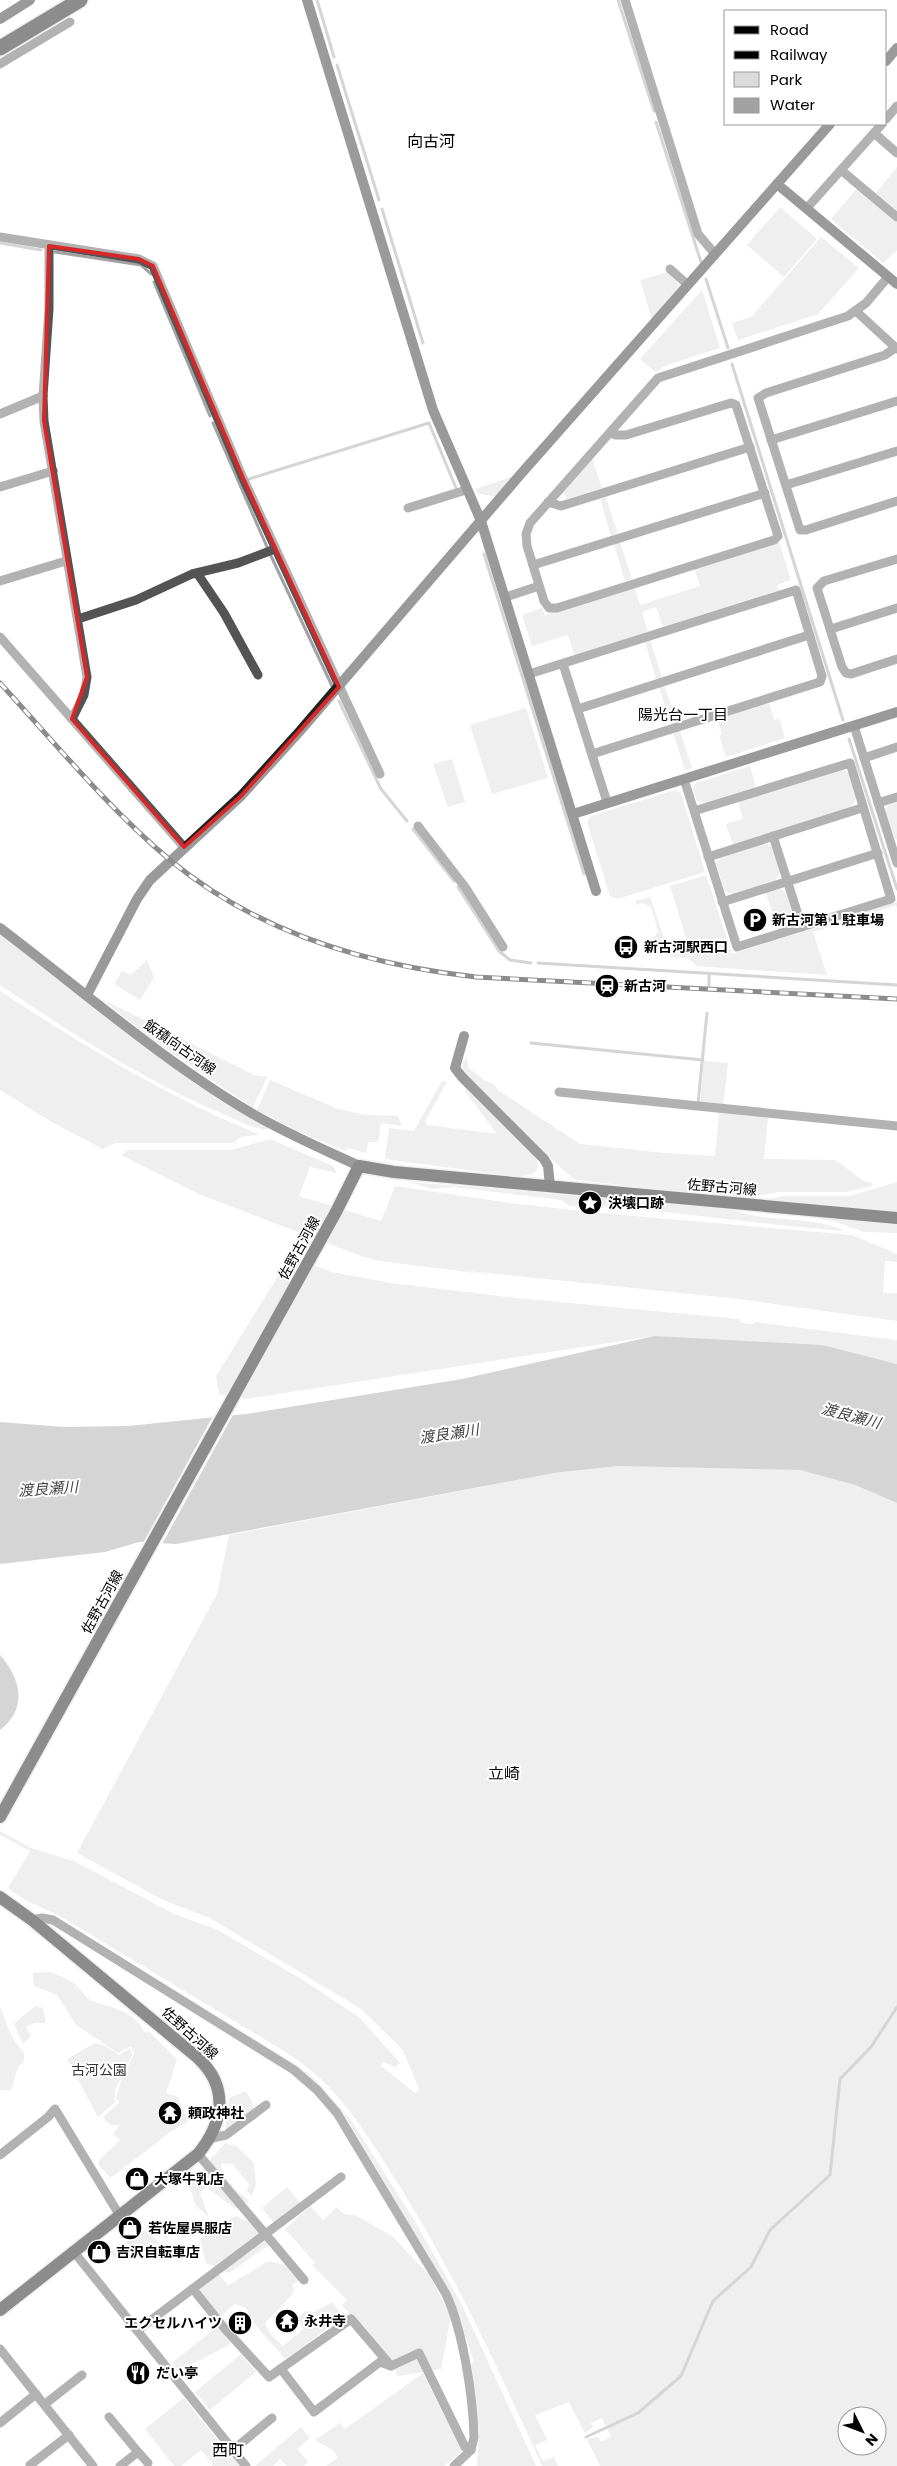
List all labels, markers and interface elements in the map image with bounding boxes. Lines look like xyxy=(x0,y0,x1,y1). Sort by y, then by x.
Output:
legend xyxy=(724,10,887,125)
text: Road xyxy=(770,19,809,40)
text: Railway xyxy=(770,44,828,65)
text: Park xyxy=(770,69,802,90)
text: Water xyxy=(770,94,816,115)
district label: 向古河 xyxy=(407,130,455,153)
district label: 陽光台一丁目 xyxy=(638,704,728,725)
parking icon: 新古河第１駐車場 xyxy=(742,907,768,933)
place label: 新古河第１駐車場 xyxy=(772,910,884,930)
bus stop icon: 新古河駅西口 xyxy=(613,934,639,960)
place label: 新古河駅西口 xyxy=(644,937,728,957)
station icon: 新古河 xyxy=(594,973,620,999)
place label: 新古河 xyxy=(624,976,666,996)
street label: 飯積向古河線 xyxy=(140,1015,220,1079)
street label: 佐野古河線 xyxy=(686,1174,758,1200)
place icon: 決壊口跡 xyxy=(577,1190,603,1216)
place label: 決壊口跡 xyxy=(608,1193,664,1213)
street label: 佐野古河線 xyxy=(273,1213,325,1283)
water label: 渡良瀬川 xyxy=(819,1398,885,1434)
water label: 渡良瀬川 xyxy=(418,1419,482,1448)
water label: 渡良瀬川 xyxy=(17,1476,81,1501)
street label: 佐野古河線 xyxy=(76,1567,128,1637)
district label: 立崎 xyxy=(488,1762,520,1785)
street label: 佐野古河線 xyxy=(157,2002,223,2064)
park label: 古河公園 xyxy=(71,2060,127,2080)
temple icon: 頼政神社 xyxy=(157,2100,183,2126)
place label: 頼政神社 xyxy=(188,2103,244,2123)
shop icon: 大塚牛乳店 xyxy=(124,2166,150,2192)
place label: 大塚牛乳店 xyxy=(154,2169,224,2189)
shop icon: 若佐屋呉服店 xyxy=(117,2215,143,2241)
place label: 若佐屋呉服店 xyxy=(148,2218,232,2238)
shop icon: 吉沢自転車店 xyxy=(86,2239,112,2265)
place label: 吉沢自転車店 xyxy=(116,2242,200,2262)
temple icon: 永井寺 xyxy=(274,2308,300,2334)
building icon: エクセルハイツ xyxy=(227,2310,253,2336)
place label: 永井寺 xyxy=(304,2311,346,2331)
place label: エクセルハイツ xyxy=(124,2313,222,2333)
restaurant icon: だい亭 xyxy=(125,2360,151,2386)
place label: だい亭 xyxy=(156,2363,198,2383)
north arrow xyxy=(837,2406,887,2456)
text: N xyxy=(861,2429,883,2450)
district label: 西町 xyxy=(212,2439,244,2462)

